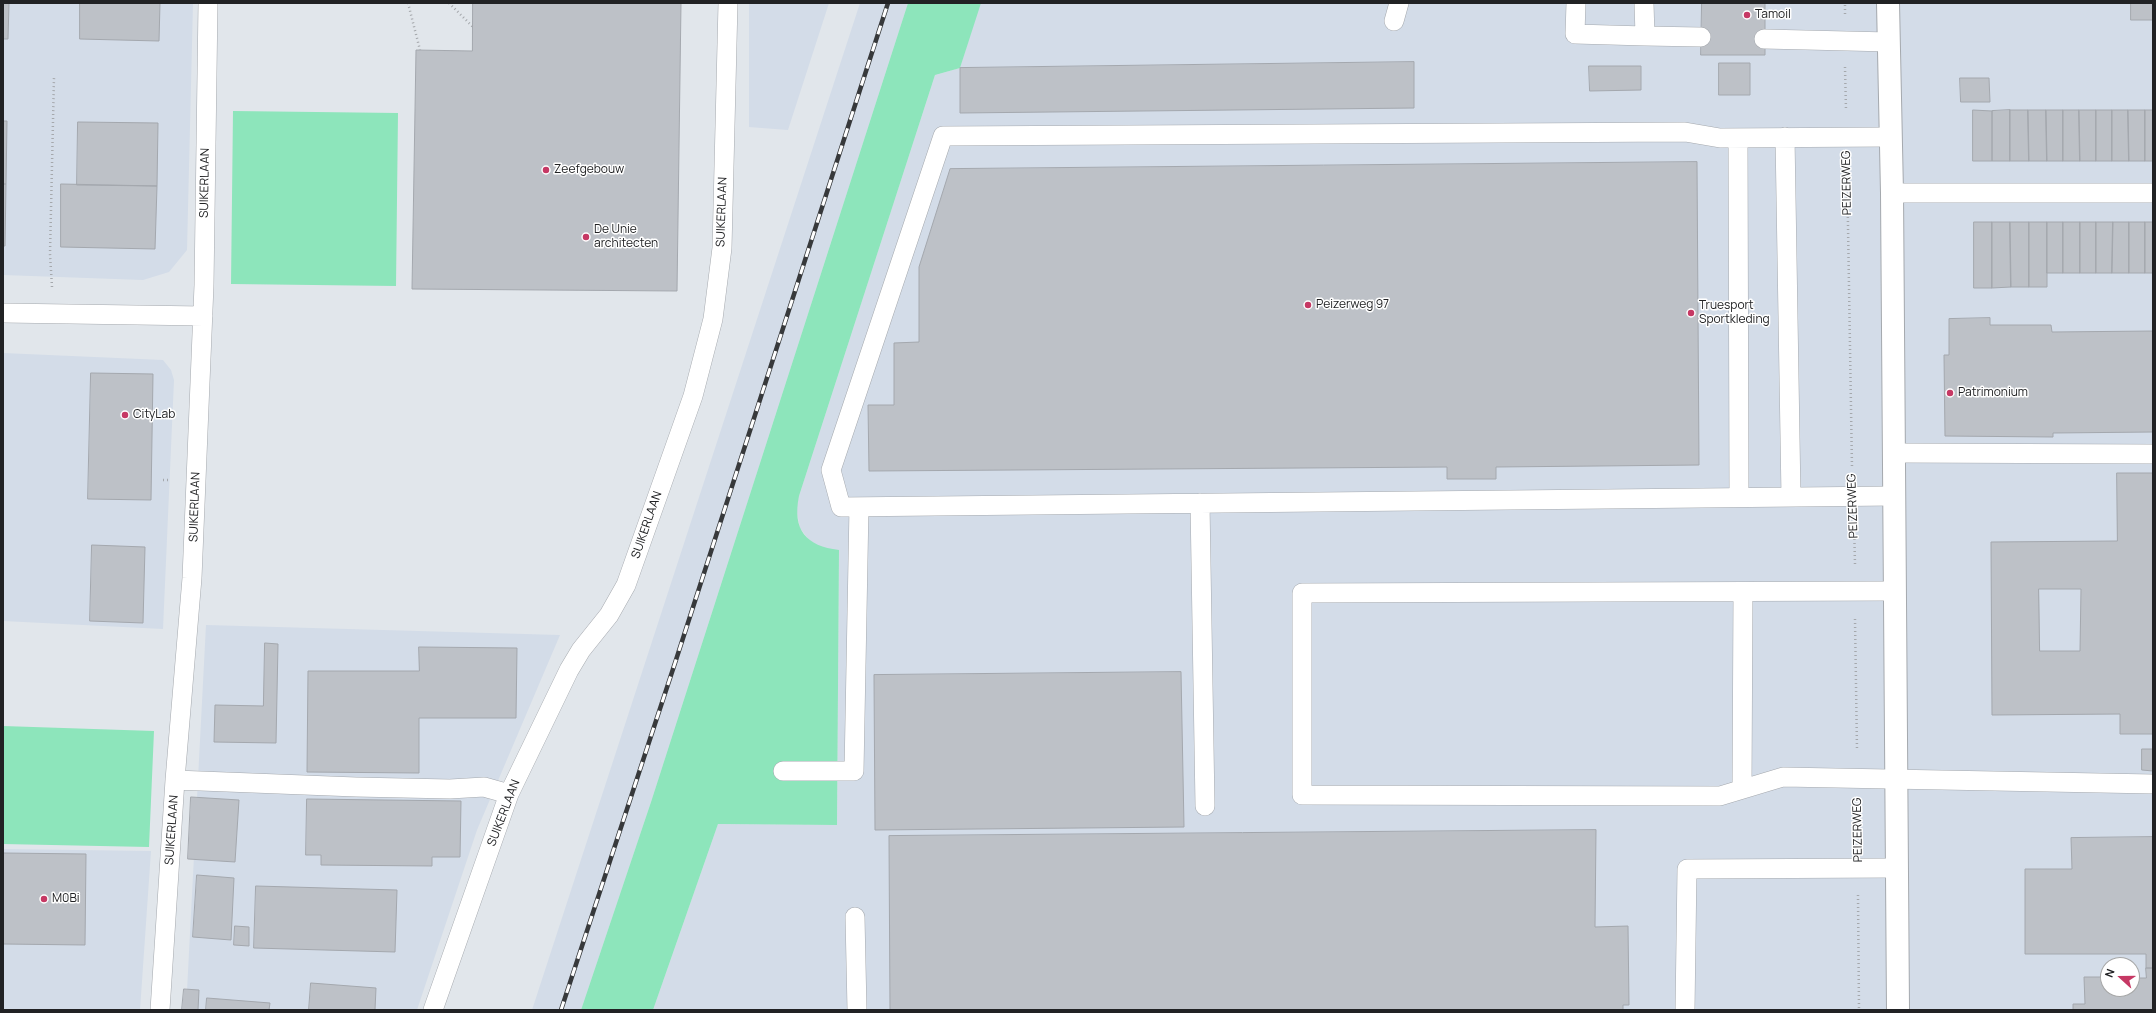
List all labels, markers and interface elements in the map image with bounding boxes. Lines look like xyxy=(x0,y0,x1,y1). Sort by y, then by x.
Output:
place label: Tamoil xyxy=(1755,8,1791,22)
marker: Tamoil xyxy=(1742,10,1752,20)
street label: SUIKERLAAN xyxy=(197,148,213,218)
street label: PEIZERWEG xyxy=(1839,150,1855,216)
place label: Zeefgebouw xyxy=(554,163,624,177)
marker: Zeefgebouw xyxy=(541,165,551,175)
street label: SUIKERLAAN xyxy=(714,177,730,247)
place label: De Unie architecten xyxy=(594,223,658,251)
marker: De Unie architecten xyxy=(581,232,591,242)
place label: Peizerweg 97 xyxy=(1316,298,1389,312)
place label: Truesport Sportkleding xyxy=(1699,299,1770,327)
marker: Peizerweg 97 xyxy=(1303,300,1313,310)
marker: Truesport Sportkleding xyxy=(1686,308,1696,318)
place label: Patrimonium xyxy=(1958,386,2028,400)
marker: Patrimonium xyxy=(1945,388,1955,398)
place label: CityLab xyxy=(133,408,175,422)
marker: CityLab xyxy=(120,410,130,420)
street label: SUIKERLAAN xyxy=(187,472,203,542)
street label: PEIZERWEG xyxy=(1845,473,1861,539)
street label: SUIKERLAAN xyxy=(629,489,665,561)
street label: SUIKERLAAN xyxy=(485,778,523,848)
street label: SUIKERLAAN xyxy=(162,795,182,865)
street label: PEIZERWEG xyxy=(1850,797,1866,863)
place label: M0Bi xyxy=(52,892,80,906)
marker: M0Bi xyxy=(39,894,49,904)
north arrow xyxy=(2100,957,2140,997)
text: N xyxy=(2101,967,2118,979)

